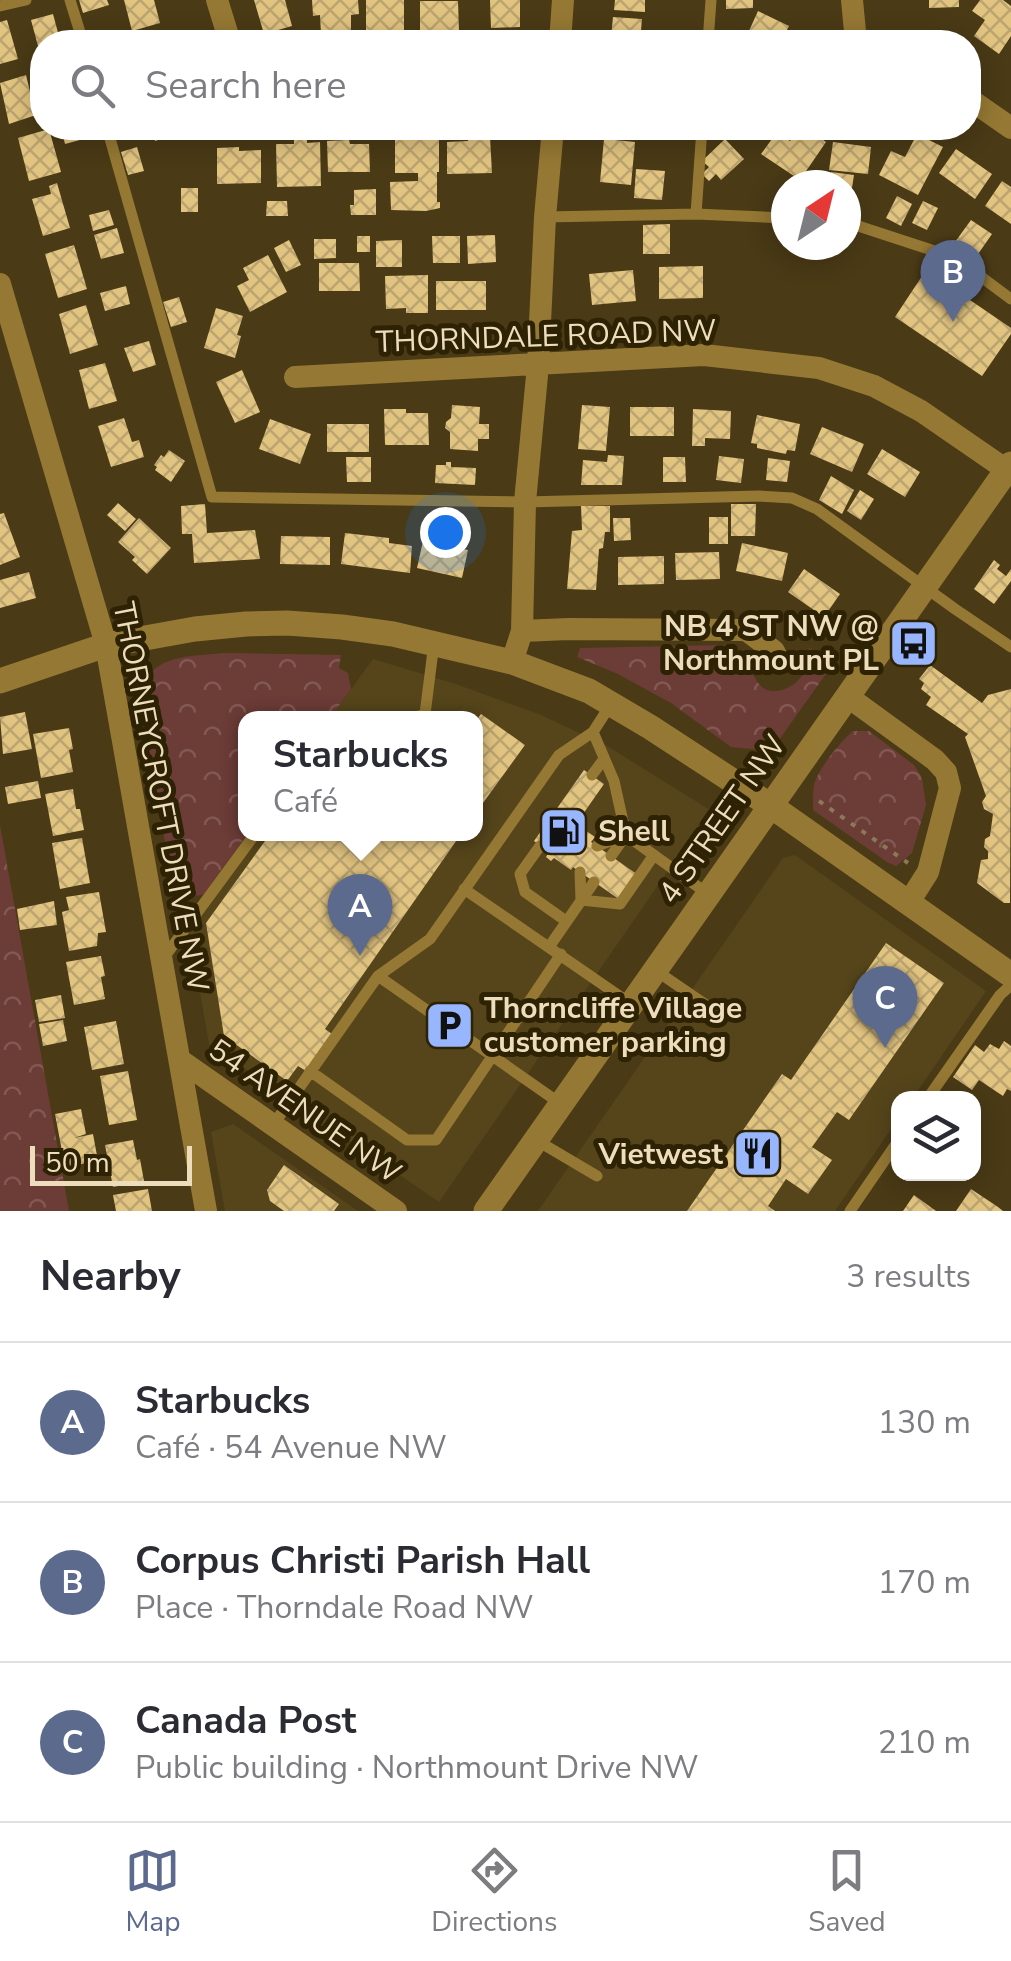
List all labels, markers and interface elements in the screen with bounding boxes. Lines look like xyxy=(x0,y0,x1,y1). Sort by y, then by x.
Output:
search box xyxy=(30,30,981,140)
icon: search xyxy=(65,58,120,113)
text: Search here xyxy=(145,60,346,111)
north arrow xyxy=(771,170,861,260)
pin: B xyxy=(920,240,986,322)
street label: THORNDALE ROAD NW xyxy=(375,310,717,363)
your location xyxy=(420,507,471,558)
street label: THORNEYCROFT DRIVE NW xyxy=(103,599,218,996)
place label: NB 4 ST NW @ Northmount PL xyxy=(663,606,879,681)
bus stop icon: NB 4 ST NW @ Northmount PL xyxy=(888,617,940,669)
popup xyxy=(238,711,483,841)
street label: 4 STREET NW xyxy=(649,727,796,912)
text: Starbucks xyxy=(273,729,448,780)
text: Café xyxy=(273,780,338,823)
fuel station icon: Shell xyxy=(537,805,589,857)
place label: Shell xyxy=(598,811,670,852)
pin: A xyxy=(328,874,392,956)
pin: C xyxy=(852,966,918,1048)
place label: Thorncliffe Village customer parking xyxy=(484,988,742,1063)
parking icon: Thorncliffe Village customer parking xyxy=(423,999,475,1051)
street label: 54 AVENUE NW xyxy=(200,1030,409,1193)
map controls xyxy=(891,1091,981,1181)
button: layers xyxy=(891,1091,981,1181)
restaurant icon: Vietwest xyxy=(732,1128,784,1180)
place label: Vietwest xyxy=(597,1134,723,1175)
scale bar xyxy=(30,1141,192,1186)
text: 50 m xyxy=(45,1144,110,1182)
text: Nearby xyxy=(40,1248,181,1305)
text: 3 results xyxy=(846,1255,971,1298)
text: Starbucks xyxy=(135,1375,310,1426)
text: A xyxy=(61,1401,84,1444)
text: 130 m xyxy=(878,1401,971,1444)
text: Café · 54 Avenue NW xyxy=(135,1426,447,1469)
text: Corpus Christi Parish Hall xyxy=(135,1535,590,1586)
text: B xyxy=(61,1561,84,1604)
text: 170 m xyxy=(878,1561,971,1604)
text: Place · Thorndale Road NW xyxy=(135,1586,534,1629)
text: Canada Post xyxy=(135,1695,356,1746)
text: C xyxy=(62,1721,83,1764)
text: 210 m xyxy=(878,1721,971,1764)
text: Public building · Northmount Drive NW xyxy=(135,1746,699,1789)
tab: Map xyxy=(125,1843,180,1941)
tab: Directions xyxy=(431,1843,557,1941)
tab: Saved xyxy=(808,1843,886,1941)

